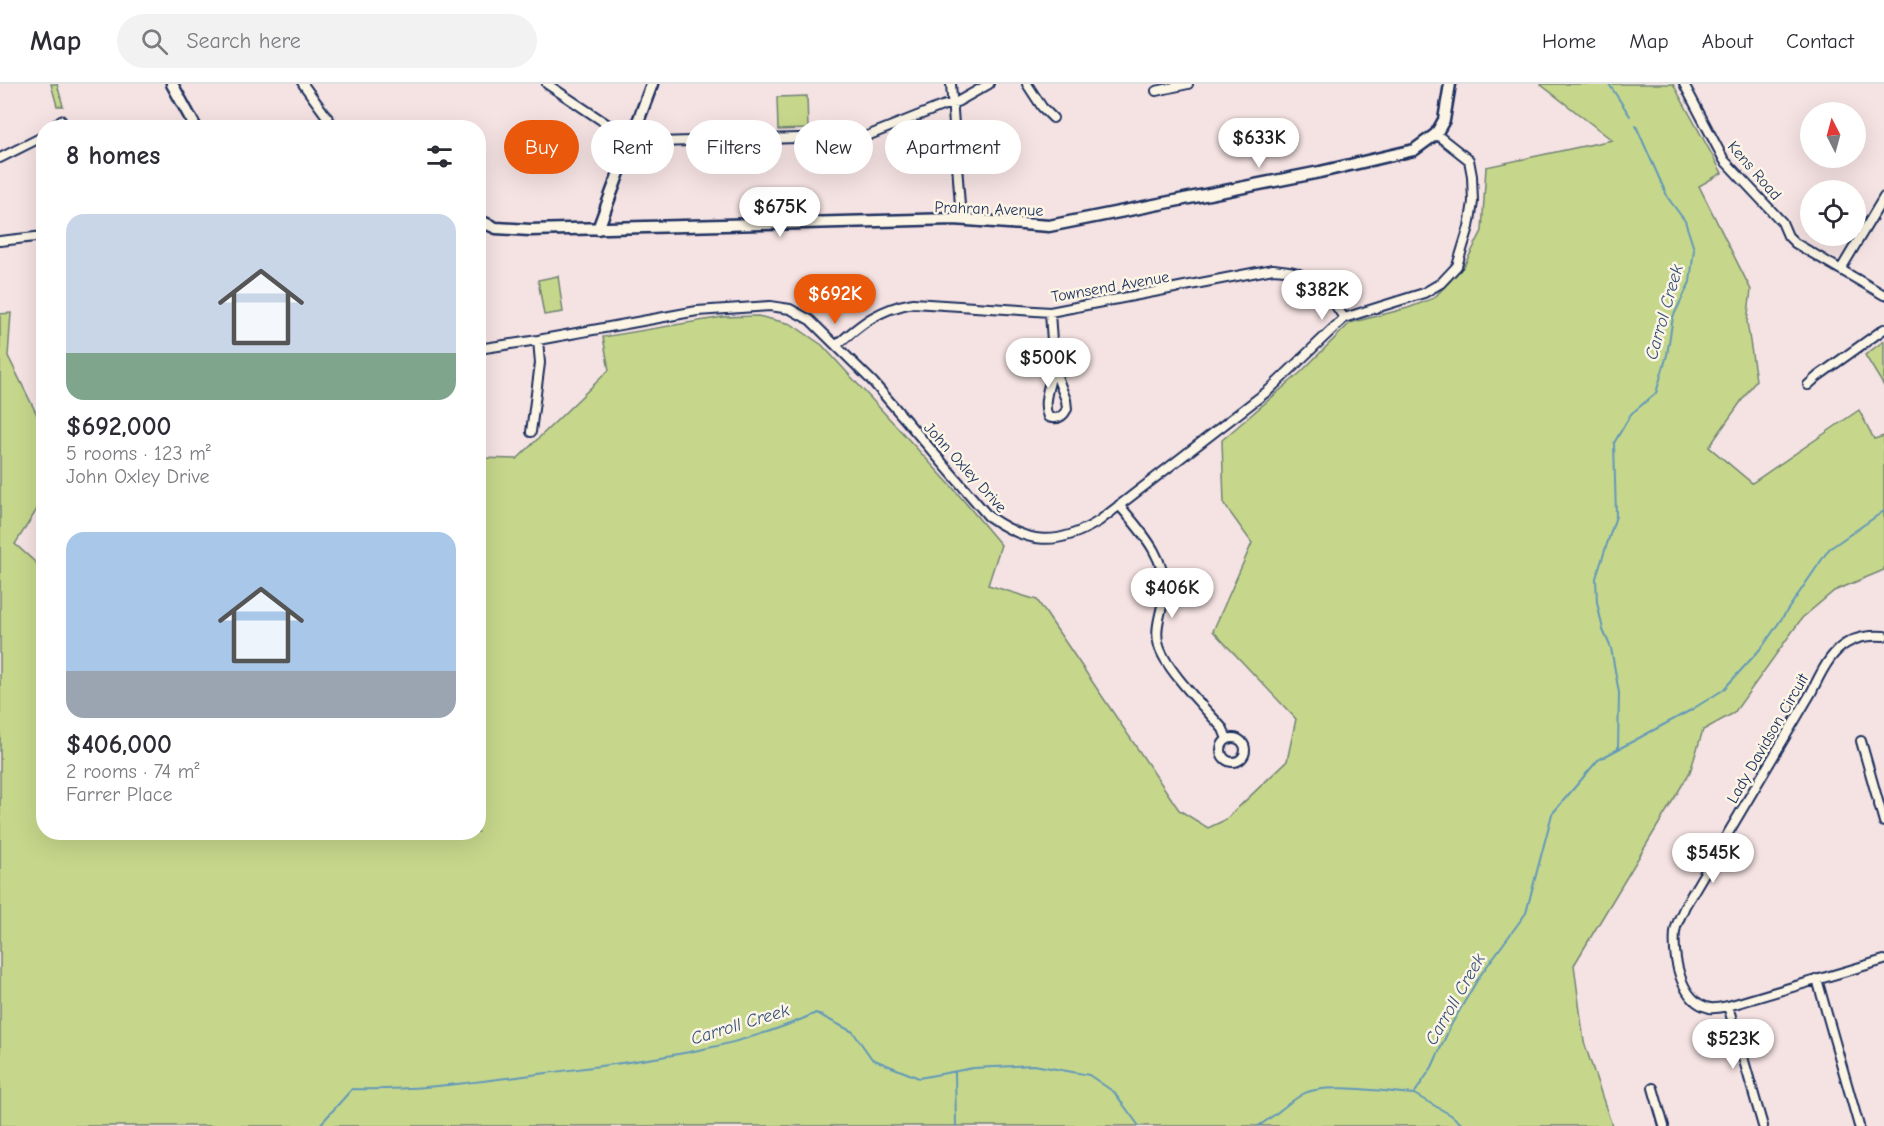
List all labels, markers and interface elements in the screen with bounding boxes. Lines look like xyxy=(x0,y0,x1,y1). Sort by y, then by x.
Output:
search box xyxy=(117,14,537,68)
text: Map xyxy=(30,25,81,57)
icon: search xyxy=(138,25,171,58)
text: Search here xyxy=(186,28,301,54)
text: Home xyxy=(1542,29,1596,53)
text: Map xyxy=(1629,29,1669,53)
text: About xyxy=(1702,29,1753,53)
text: Contact xyxy=(1786,29,1854,53)
north arrow xyxy=(1800,102,1866,168)
map controls xyxy=(1800,102,1866,246)
pin: $633K xyxy=(1217,118,1301,169)
chip: Buy xyxy=(504,120,579,174)
chip: Rent xyxy=(591,120,674,174)
chip: Filters xyxy=(686,120,782,174)
chip: New xyxy=(794,120,873,174)
chip: Apartment xyxy=(885,120,1021,174)
text: $633K xyxy=(1232,126,1286,149)
street label: Kens Road xyxy=(1724,137,1785,204)
icon: filters xyxy=(423,140,456,173)
text: 8 homes xyxy=(66,141,160,171)
button: locate xyxy=(1800,180,1866,246)
pin: $675K xyxy=(738,187,822,238)
text: $675K xyxy=(753,195,807,218)
street label: Prahran Avenue xyxy=(934,198,1044,220)
icon: home xyxy=(207,253,315,361)
water label: Carrol Creek xyxy=(1641,262,1688,362)
street label: Townsend Avenue xyxy=(1050,268,1171,306)
pin: $382K xyxy=(1280,270,1364,321)
pin: $692K xyxy=(793,274,877,325)
text: $382K xyxy=(1295,278,1349,301)
text: $692K xyxy=(808,282,862,305)
pin: $500K xyxy=(1006,338,1090,389)
text: $500K xyxy=(1020,346,1076,369)
text: $692,000 xyxy=(66,412,171,442)
street label: John Oxley Drive xyxy=(920,419,1010,516)
text: 5 rooms · 123 m² xyxy=(66,442,211,465)
text: John Oxley Drive xyxy=(66,465,210,488)
pin: $406K xyxy=(1130,568,1214,619)
icon: home xyxy=(207,571,315,679)
text: $406K xyxy=(1145,576,1199,599)
street label: Lady Davidson Circuit xyxy=(1723,670,1813,807)
text: $406,000 xyxy=(66,730,172,760)
text: 2 rooms · 74 m² xyxy=(66,760,199,783)
text: Farrer Place xyxy=(66,783,172,806)
pin: $545K xyxy=(1671,833,1755,884)
text: $545K xyxy=(1686,841,1740,864)
water label: Carroll Creek xyxy=(1421,950,1490,1049)
water label: Carroll Creek xyxy=(688,999,792,1049)
pin: $523K xyxy=(1691,1019,1775,1070)
text: $523K xyxy=(1706,1027,1760,1050)

